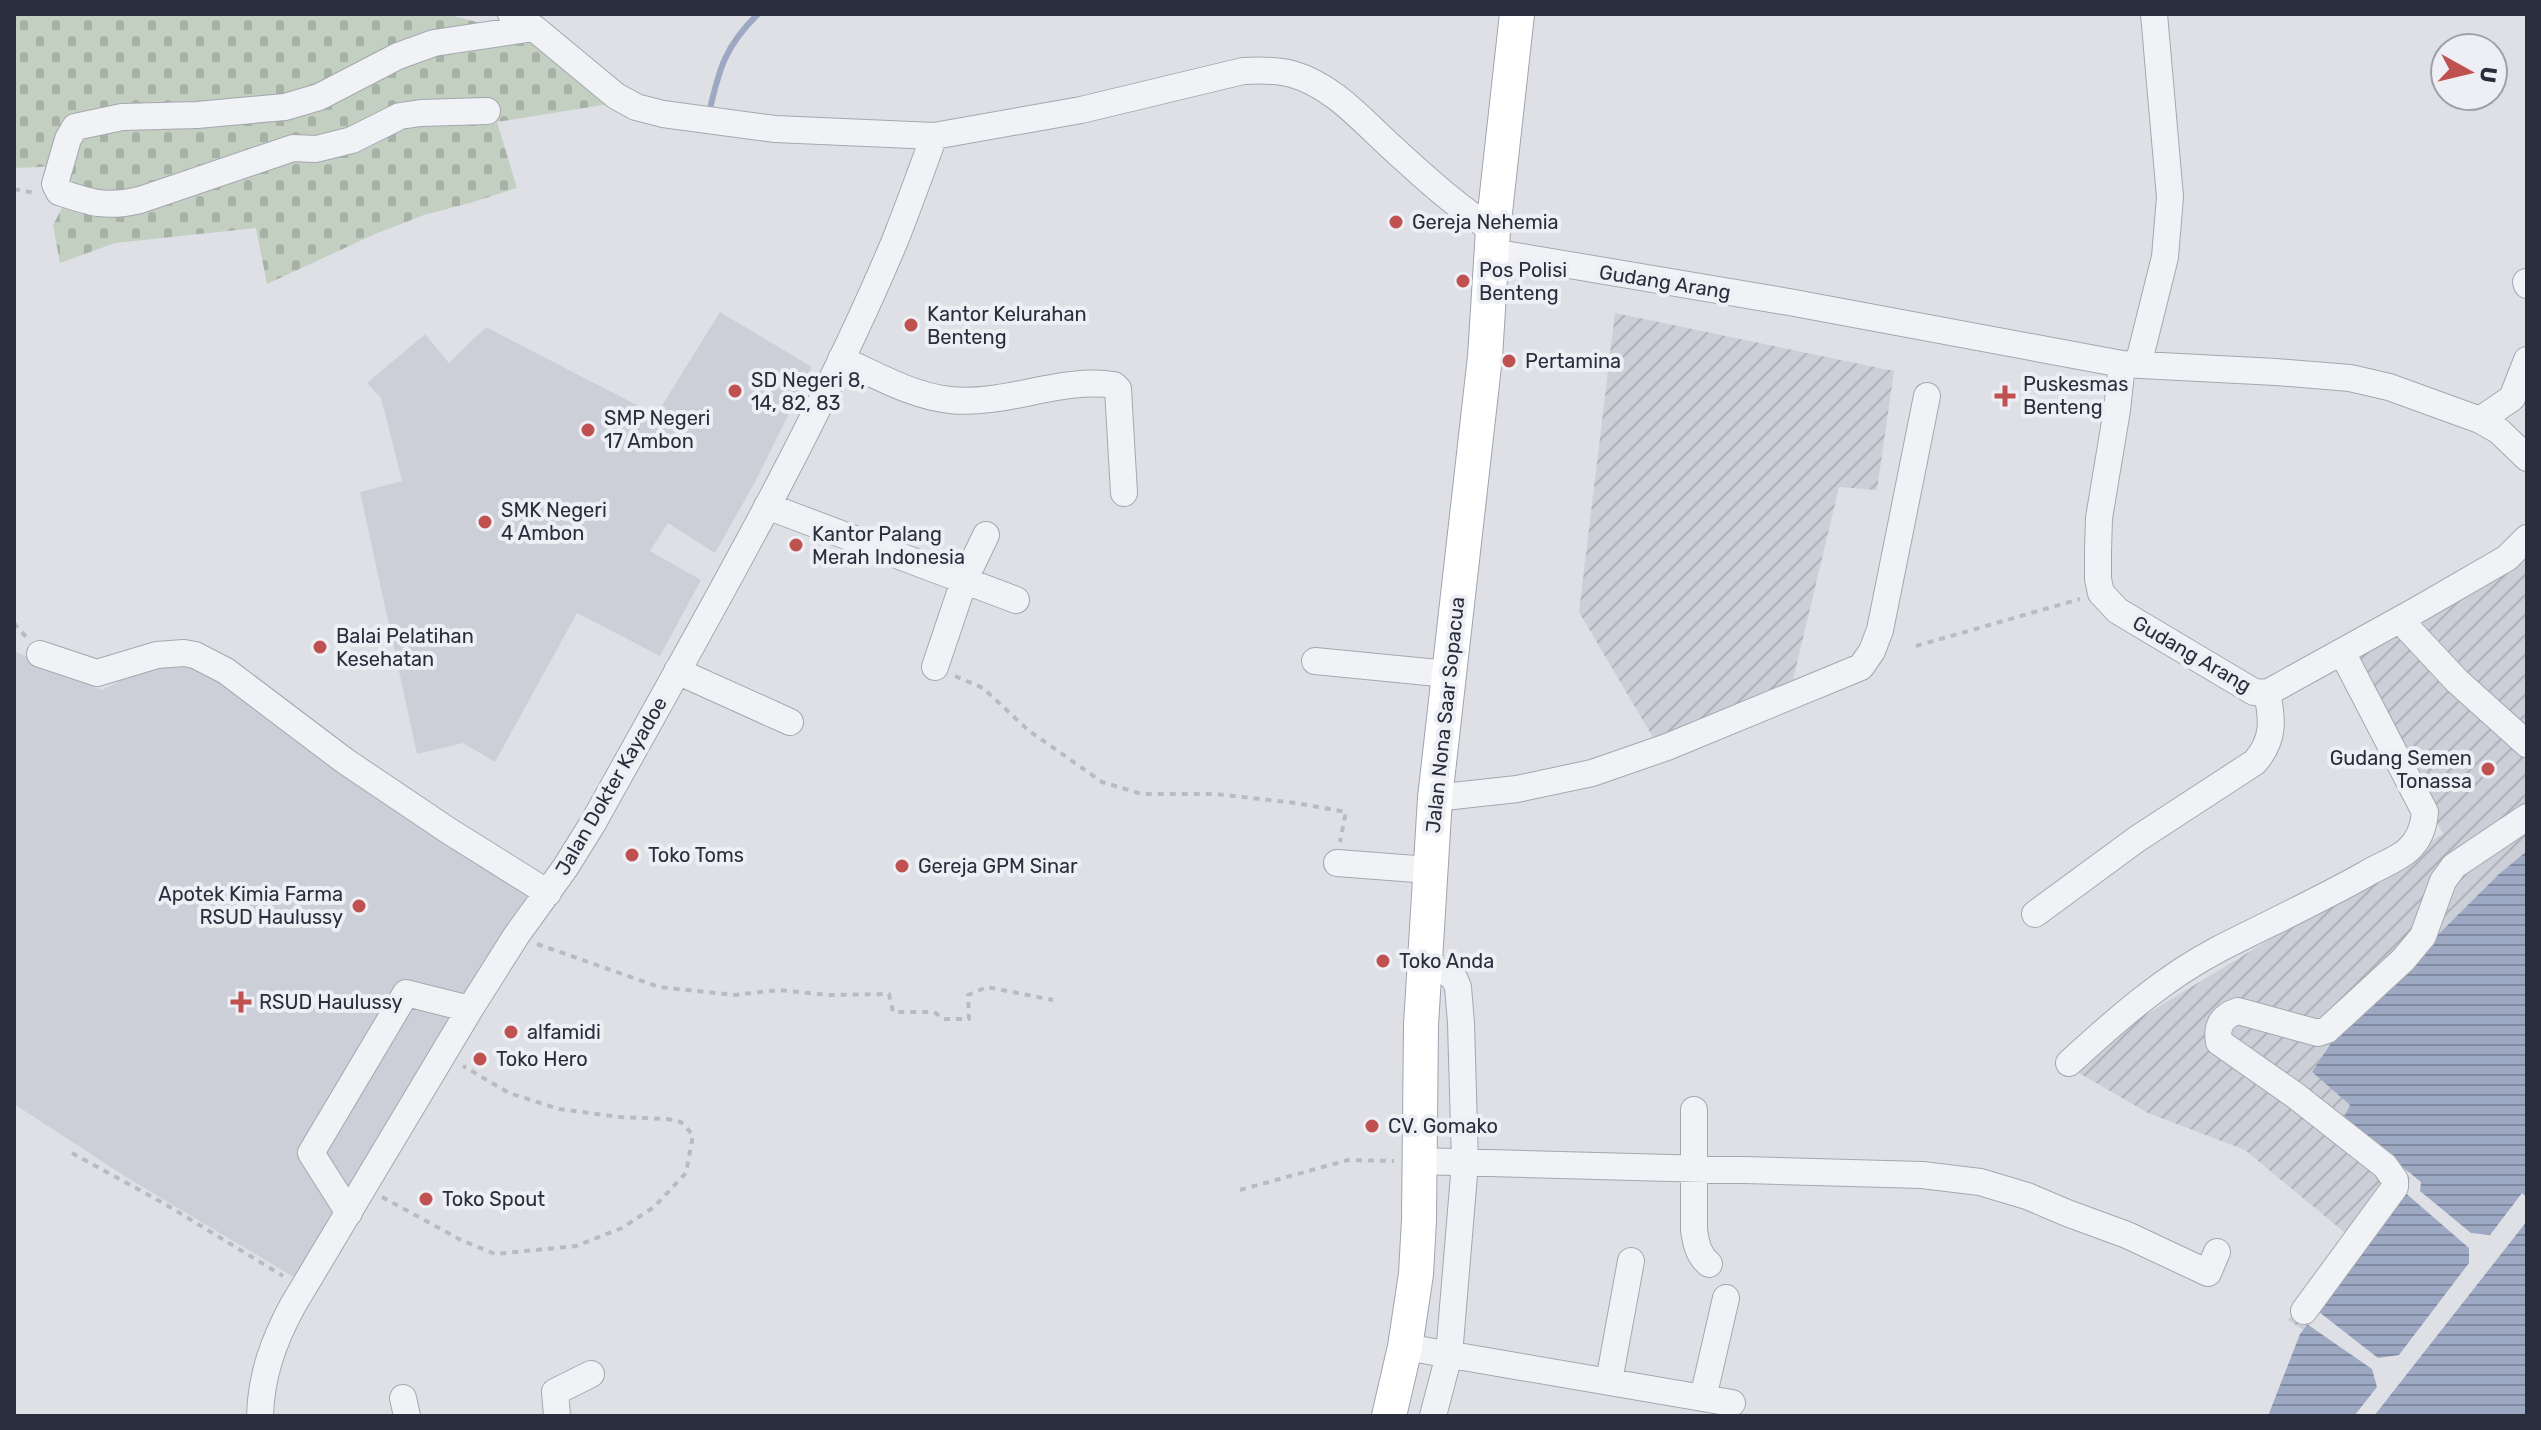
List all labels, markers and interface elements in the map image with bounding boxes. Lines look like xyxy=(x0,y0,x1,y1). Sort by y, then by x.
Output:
north arrow xyxy=(2429,32,2509,112)
text: U xyxy=(2474,65,2503,84)
place label: Gereja Nehemia xyxy=(1412,210,1559,234)
marker: Gereja Nehemia xyxy=(1387,213,1405,231)
place label: Pos Polisi Benteng xyxy=(1479,258,1567,305)
street label: Gudang Arang xyxy=(1597,260,1733,304)
marker: Pos Polisi Benteng xyxy=(1454,272,1472,290)
place label: Kantor Kelurahan Benteng xyxy=(927,302,1087,349)
marker: Kantor Kelurahan Benteng xyxy=(902,316,920,334)
place label: Pertamina xyxy=(1525,349,1621,373)
marker: Pertamina xyxy=(1500,352,1518,370)
place label: SD Negeri 8, 14, 82, 83 xyxy=(751,368,865,415)
place label: Puskesmas Benteng xyxy=(2023,372,2128,419)
marker: SD Negeri 8, 14, 82, 83 xyxy=(726,382,744,400)
marker: Puskesmas Benteng xyxy=(1994,385,2016,407)
place label: SMP Negeri 17 Ambon xyxy=(604,406,710,453)
marker: SMP Negeri 17 Ambon xyxy=(579,421,597,439)
place label: SMK Negeri 4 Ambon xyxy=(501,498,607,545)
marker: SMK Negeri 4 Ambon xyxy=(476,513,494,531)
place label: Kantor Palang Merah Indonesia xyxy=(812,522,965,569)
marker: Kantor Palang Merah Indonesia xyxy=(787,536,805,554)
street label: Jalan Nona Saar Sopacua xyxy=(1421,596,1469,834)
street label: Gudang Arang xyxy=(2128,610,2256,698)
place label: Balai Pelatihan Kesehatan xyxy=(336,624,474,671)
marker: Balai Pelatihan Kesehatan xyxy=(311,638,329,656)
street label: Jalan Dokter Kayadoe xyxy=(550,692,672,880)
place label: Gudang Semen Tonassa xyxy=(2330,746,2472,793)
marker: Gudang Semen Tonassa xyxy=(2479,760,2497,778)
place label: Toko Toms xyxy=(648,843,744,867)
marker: Toko Toms xyxy=(623,846,641,864)
place label: Gereja GPM Sinar xyxy=(918,854,1078,878)
marker: Gereja GPM Sinar xyxy=(893,857,911,875)
place label: Apotek Kimia Farma RSUD Haulussy xyxy=(158,882,343,929)
marker: Apotek Kimia Farma RSUD Haulussy xyxy=(350,897,368,915)
place label: Toko Anda xyxy=(1399,949,1494,973)
marker: Toko Anda xyxy=(1374,952,1392,970)
place label: RSUD Haulussy xyxy=(259,990,403,1014)
marker: RSUD Haulussy xyxy=(230,991,252,1013)
place label: alfamidi xyxy=(527,1020,601,1044)
marker: alfamidi xyxy=(502,1023,520,1041)
place label: Toko Hero xyxy=(496,1047,588,1071)
marker: Toko Hero xyxy=(471,1050,489,1068)
place label: CV. Gomako xyxy=(1388,1114,1498,1138)
marker: CV. Gomako xyxy=(1363,1117,1381,1135)
place label: Toko Spout xyxy=(442,1187,545,1211)
marker: Toko Spout xyxy=(417,1190,435,1208)

